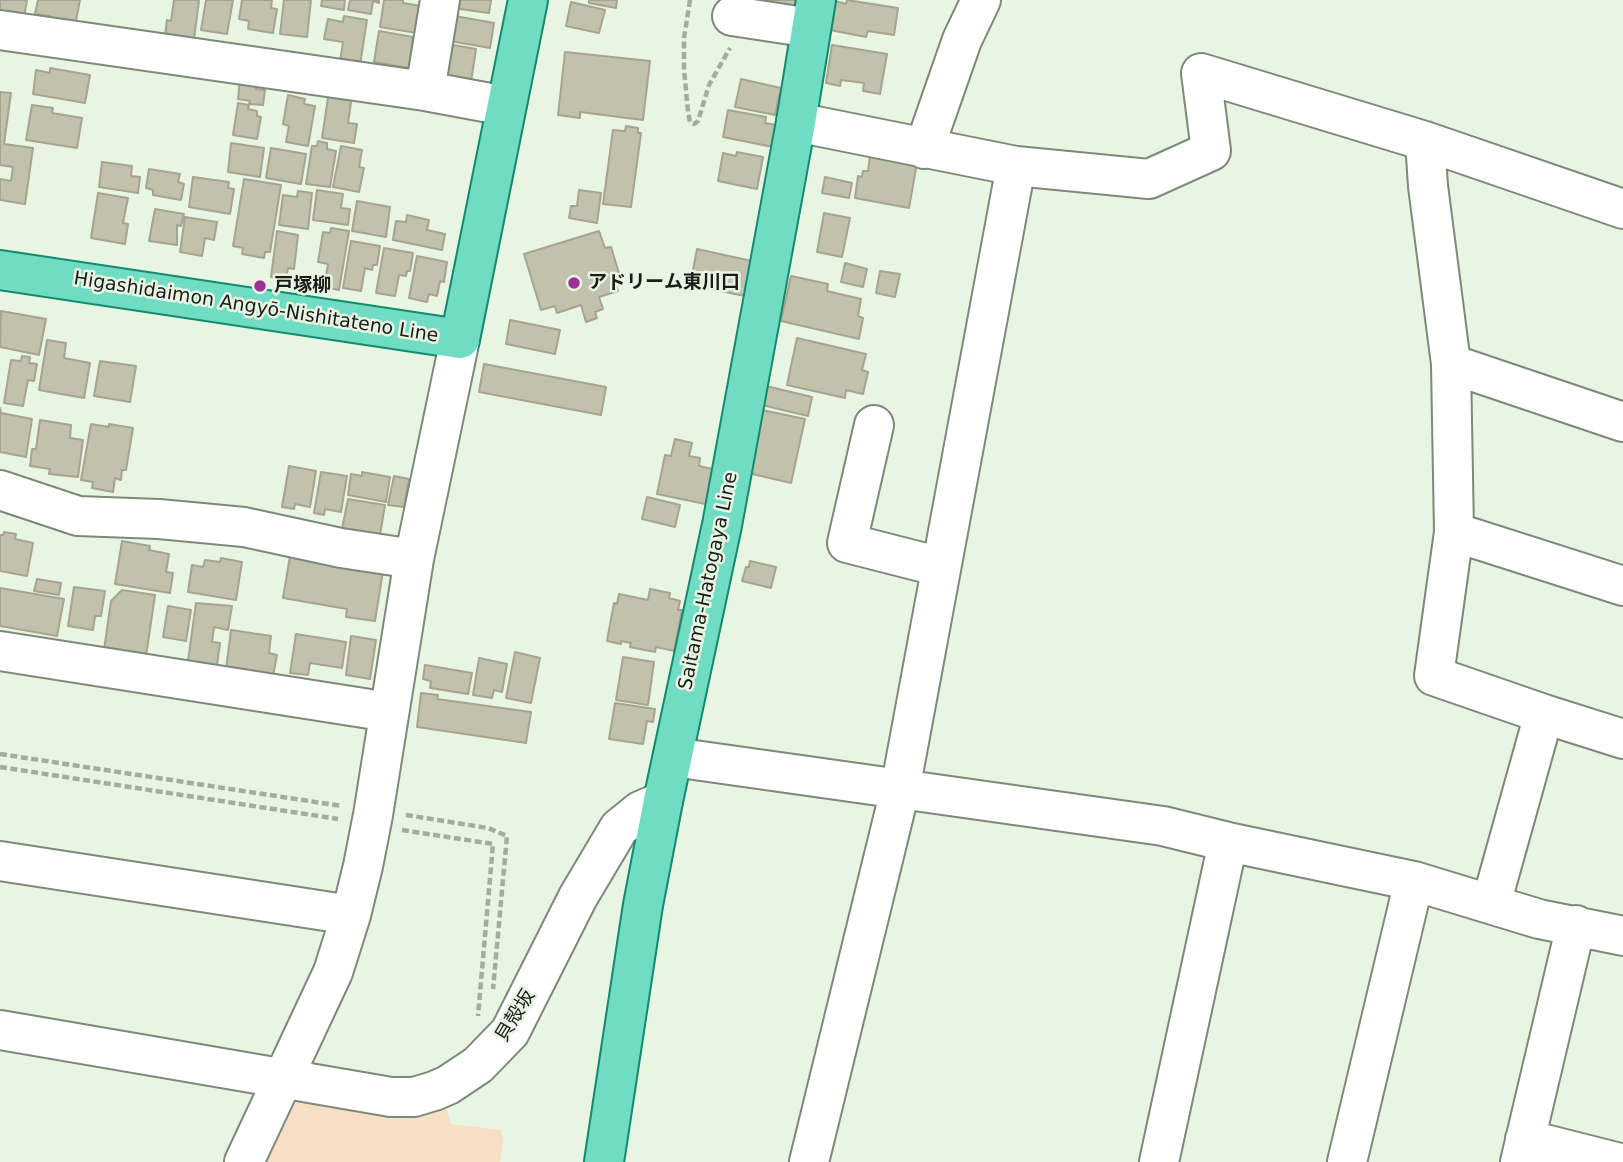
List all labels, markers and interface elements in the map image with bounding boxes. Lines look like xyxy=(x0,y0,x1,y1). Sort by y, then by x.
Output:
street label: Higashidaimon Angyō-Nishitateno Line xyxy=(72,268,440,348)
place label: アドリーム東川口 xyxy=(588,272,740,294)
place label: 戸塚柳 xyxy=(274,275,331,297)
marker: アドリーム東川口 xyxy=(566,275,582,291)
marker: 戸塚柳 xyxy=(252,278,268,294)
street label: Saitama-Hatogaya Line xyxy=(675,470,743,692)
street label: 貝殻坂 xyxy=(492,986,540,1046)

